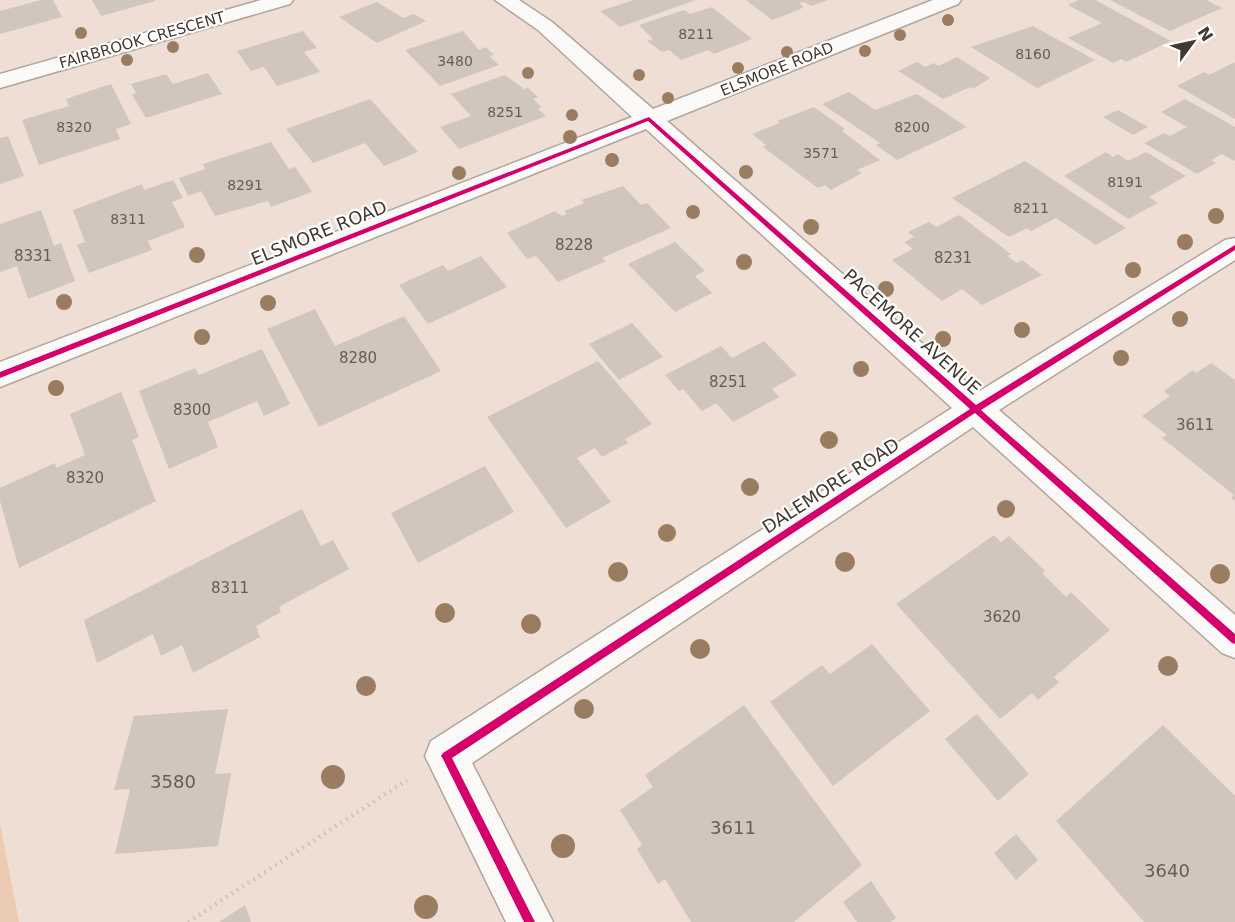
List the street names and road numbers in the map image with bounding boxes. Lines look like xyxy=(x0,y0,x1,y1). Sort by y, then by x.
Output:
street label: FAIRBROOK CRESCENT xyxy=(57,7,228,72)
street label: ELSMORE ROAD xyxy=(718,38,836,100)
street label: ELSMORE ROAD xyxy=(248,196,390,269)
street label: PACEMORE AVENUE xyxy=(839,264,985,399)
street label: DALEMORE ROAD xyxy=(758,433,903,538)

